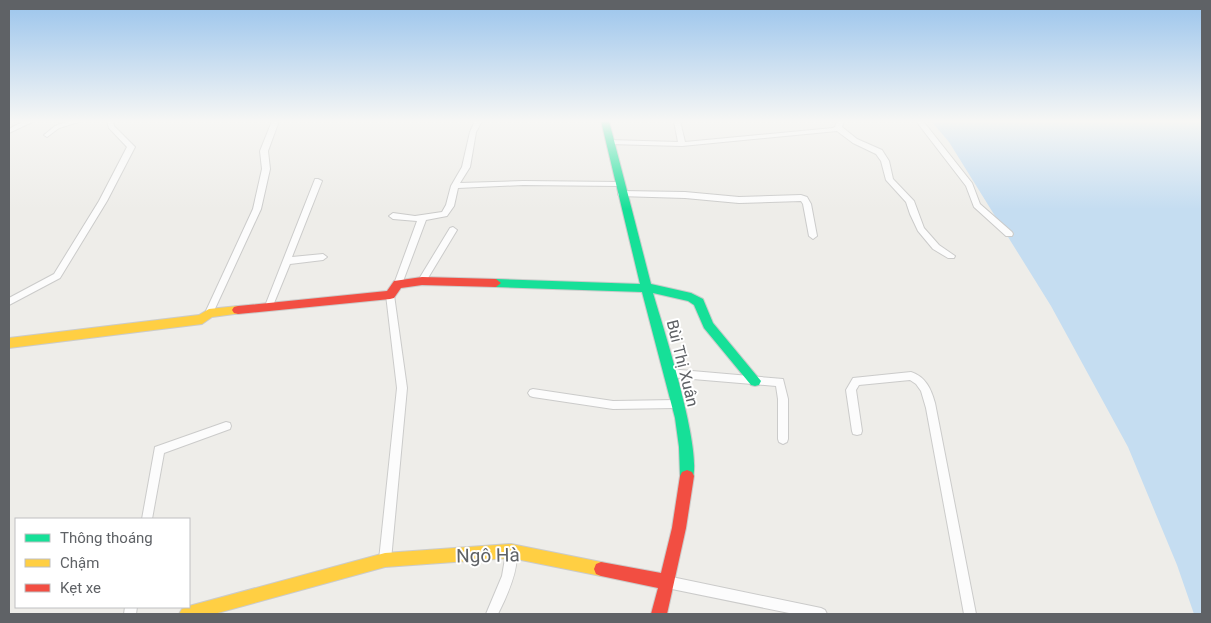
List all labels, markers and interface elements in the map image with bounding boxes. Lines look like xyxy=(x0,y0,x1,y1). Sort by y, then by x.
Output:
street label: Bùi Thị Xuân xyxy=(663,318,702,408)
legend xyxy=(15,518,190,608)
text: Thông thoáng xyxy=(60,529,153,547)
street label: Ngô Hà xyxy=(456,543,520,568)
text: Chậm xyxy=(60,554,99,572)
text: Kẹt xe xyxy=(60,579,101,597)

